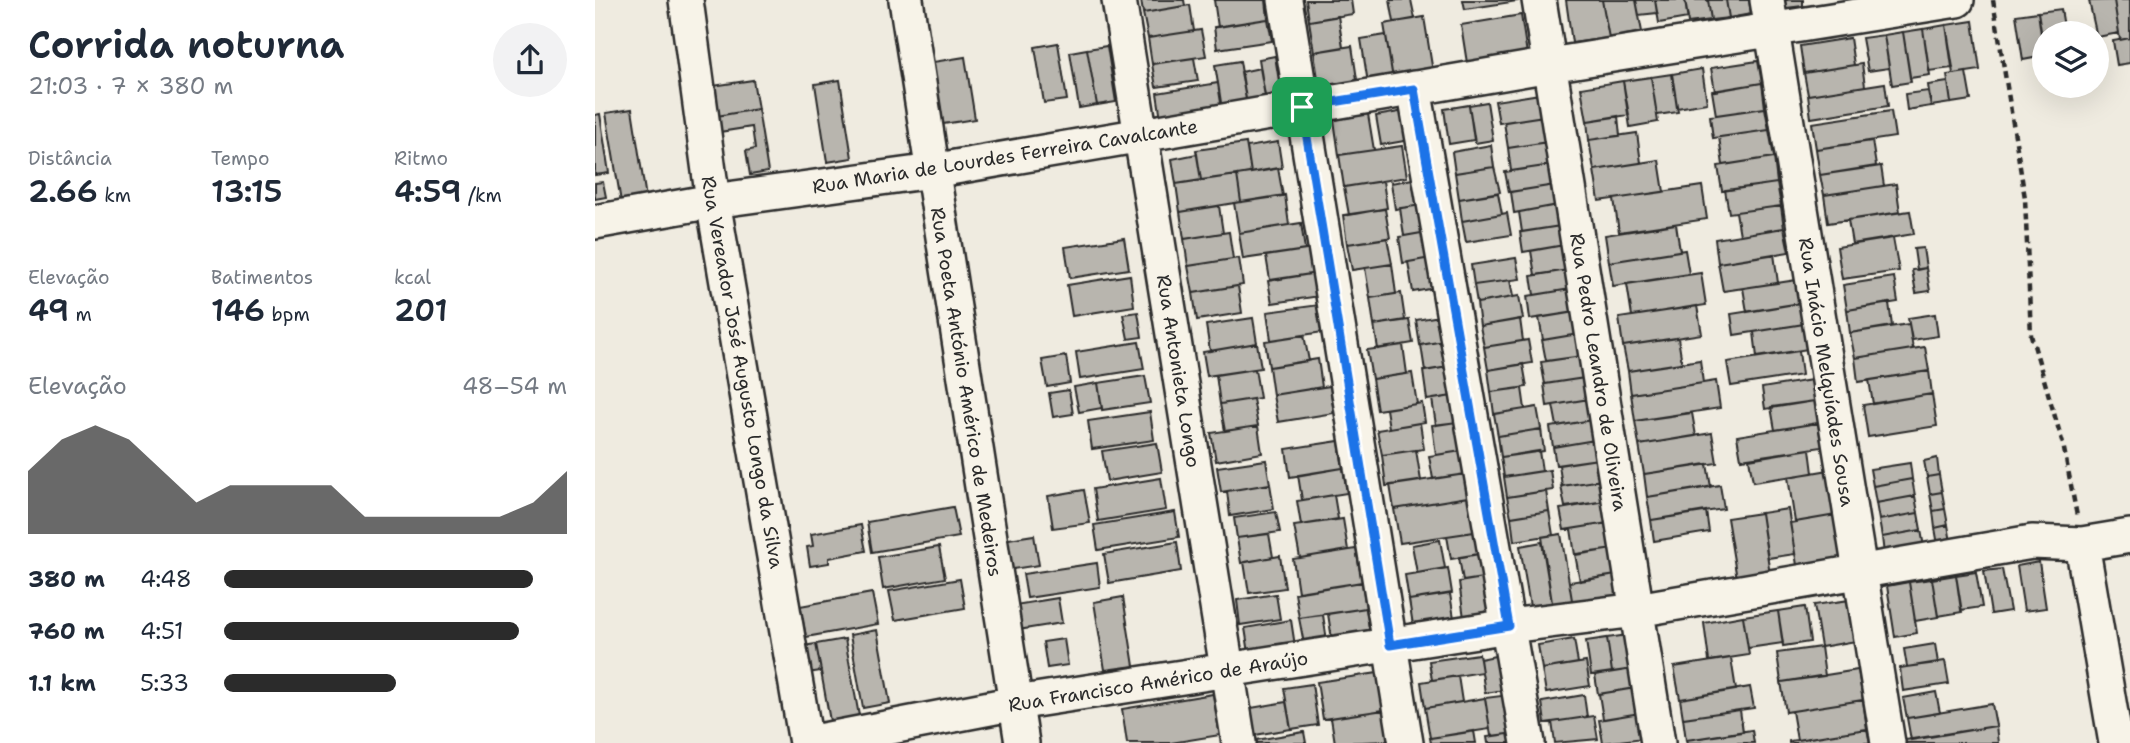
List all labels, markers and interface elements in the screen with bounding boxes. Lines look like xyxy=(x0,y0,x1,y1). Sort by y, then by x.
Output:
text: Corrida noturna xyxy=(28,19,344,70)
map controls xyxy=(2032,21,2109,98)
button: layers xyxy=(2032,21,2109,98)
button: share xyxy=(493,23,567,97)
text: 21:03 · 7 × 380 m xyxy=(28,71,233,101)
pin xyxy=(1272,77,1332,137)
icon: arrive xyxy=(1283,88,1321,126)
street label: Rua Maria de Lourdes Ferreira Cavalcante xyxy=(811,114,1200,199)
text: Distância xyxy=(28,146,112,171)
text: Tempo xyxy=(211,146,270,171)
text: Ritmo xyxy=(394,146,448,171)
text: 2.66 xyxy=(28,171,98,212)
text: 13:15 xyxy=(211,171,282,212)
text: 4:59 xyxy=(394,171,461,212)
street label: Rua Vereador José Augusto Longo da Silva xyxy=(696,174,789,570)
text: km xyxy=(98,183,131,208)
text: /km xyxy=(461,183,502,208)
street label: Rua Poeta António Américo de Medeiros xyxy=(925,206,1008,579)
street label: Rua Pedro Leandro de Oliveira xyxy=(1564,231,1633,513)
street label: Rua Inácio Melquíades Sousa xyxy=(1793,236,1860,509)
text: Elevação xyxy=(28,265,109,290)
text: Batimentos xyxy=(211,265,313,290)
text: kcal xyxy=(394,265,431,290)
street label: Rua Antonieta Longo xyxy=(1151,273,1206,469)
text: 49 xyxy=(28,290,69,331)
text: 146 xyxy=(211,290,265,331)
text: 201 xyxy=(394,290,448,331)
text: m xyxy=(69,302,92,327)
text: bpm xyxy=(265,302,310,327)
text: Elevação xyxy=(28,371,127,401)
text: 48–54 m xyxy=(462,371,567,401)
text: 380 m xyxy=(28,564,105,594)
text: 4:48 xyxy=(140,564,192,594)
text: 760 m xyxy=(28,616,105,646)
text: 4:51 xyxy=(140,616,184,646)
street label: Rua Francisco Américo de Araújo xyxy=(1006,645,1310,718)
text: 1.1 km xyxy=(28,668,96,698)
text: 5:33 xyxy=(140,668,189,698)

